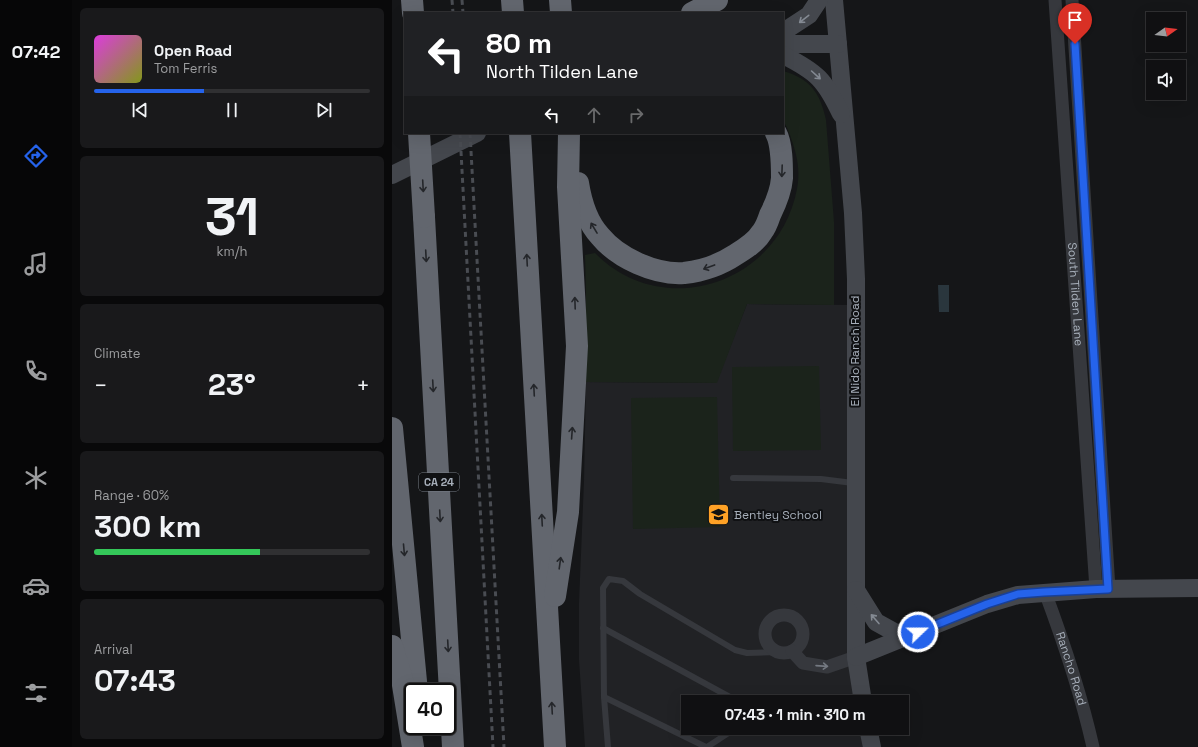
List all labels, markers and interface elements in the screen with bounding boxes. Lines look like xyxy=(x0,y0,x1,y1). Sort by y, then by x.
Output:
pin xyxy=(1058,3,1092,44)
icon: arrive xyxy=(1064,9,1086,31)
north arrow xyxy=(1146,12,1186,52)
map controls xyxy=(1146,12,1186,100)
one-way arrow xyxy=(798,14,809,23)
text: 80 m xyxy=(486,25,552,61)
icon: left xyxy=(420,28,472,80)
text: 07:42 xyxy=(12,40,60,63)
text: Open Road xyxy=(154,41,232,60)
text: Tom Ferris xyxy=(154,60,217,77)
text: North Tilden Lane xyxy=(486,60,638,83)
button: sound xyxy=(1146,60,1186,100)
one-way arrow xyxy=(811,70,821,80)
icon: previous xyxy=(129,99,151,121)
icon: pause xyxy=(221,99,243,121)
icon: next xyxy=(313,99,335,121)
icon: left xyxy=(541,104,563,126)
icon: ahead xyxy=(583,104,605,126)
icon: right xyxy=(625,104,647,126)
icon: directions xyxy=(22,142,50,170)
one-way arrow xyxy=(778,164,786,177)
one-way arrow xyxy=(419,179,426,192)
text: 31 xyxy=(205,184,259,250)
one-way arrow xyxy=(590,222,598,234)
street label: South Tilden Lane xyxy=(1064,242,1087,347)
text: km/h xyxy=(217,243,247,260)
one-way arrow xyxy=(423,249,430,262)
icon: music xyxy=(22,250,50,278)
one-way arrow xyxy=(523,254,531,267)
one-way arrow xyxy=(703,264,715,272)
street label: El Nido Ranch Road xyxy=(847,296,863,406)
one-way arrow xyxy=(571,297,579,310)
text: Climate xyxy=(94,345,140,362)
icon: phone xyxy=(22,357,50,385)
text: 23° xyxy=(208,365,256,404)
text: − xyxy=(94,371,108,399)
text: + xyxy=(356,371,370,399)
one-way arrow xyxy=(430,379,437,392)
one-way arrow xyxy=(531,384,538,397)
one-way arrow xyxy=(569,427,576,440)
icon: climate xyxy=(22,464,50,492)
road number: CA 24 xyxy=(419,473,459,491)
text: Range · 60% xyxy=(94,487,169,504)
school or university icon: Bentley School xyxy=(706,502,732,528)
text: 300 km xyxy=(94,507,201,546)
place label: Bentley School xyxy=(734,507,822,523)
one-way arrow xyxy=(437,509,444,522)
one-way arrow xyxy=(538,514,545,527)
one-way arrow xyxy=(400,543,407,556)
one-way arrow xyxy=(556,557,564,570)
icon: car xyxy=(22,572,50,600)
position arrow xyxy=(897,611,939,653)
one-way arrow xyxy=(871,614,880,624)
street label: Rancho Road xyxy=(1052,630,1090,707)
one-way arrow xyxy=(444,639,451,652)
text: Arrival xyxy=(94,641,133,658)
text: 07:43 xyxy=(94,661,176,700)
one-way arrow xyxy=(815,662,828,669)
icon: filters xyxy=(22,679,50,707)
speed limit sign: 40 xyxy=(404,683,456,735)
one-way arrow xyxy=(549,702,556,715)
text: 07:43 · 1 min · 310 m xyxy=(724,705,866,724)

